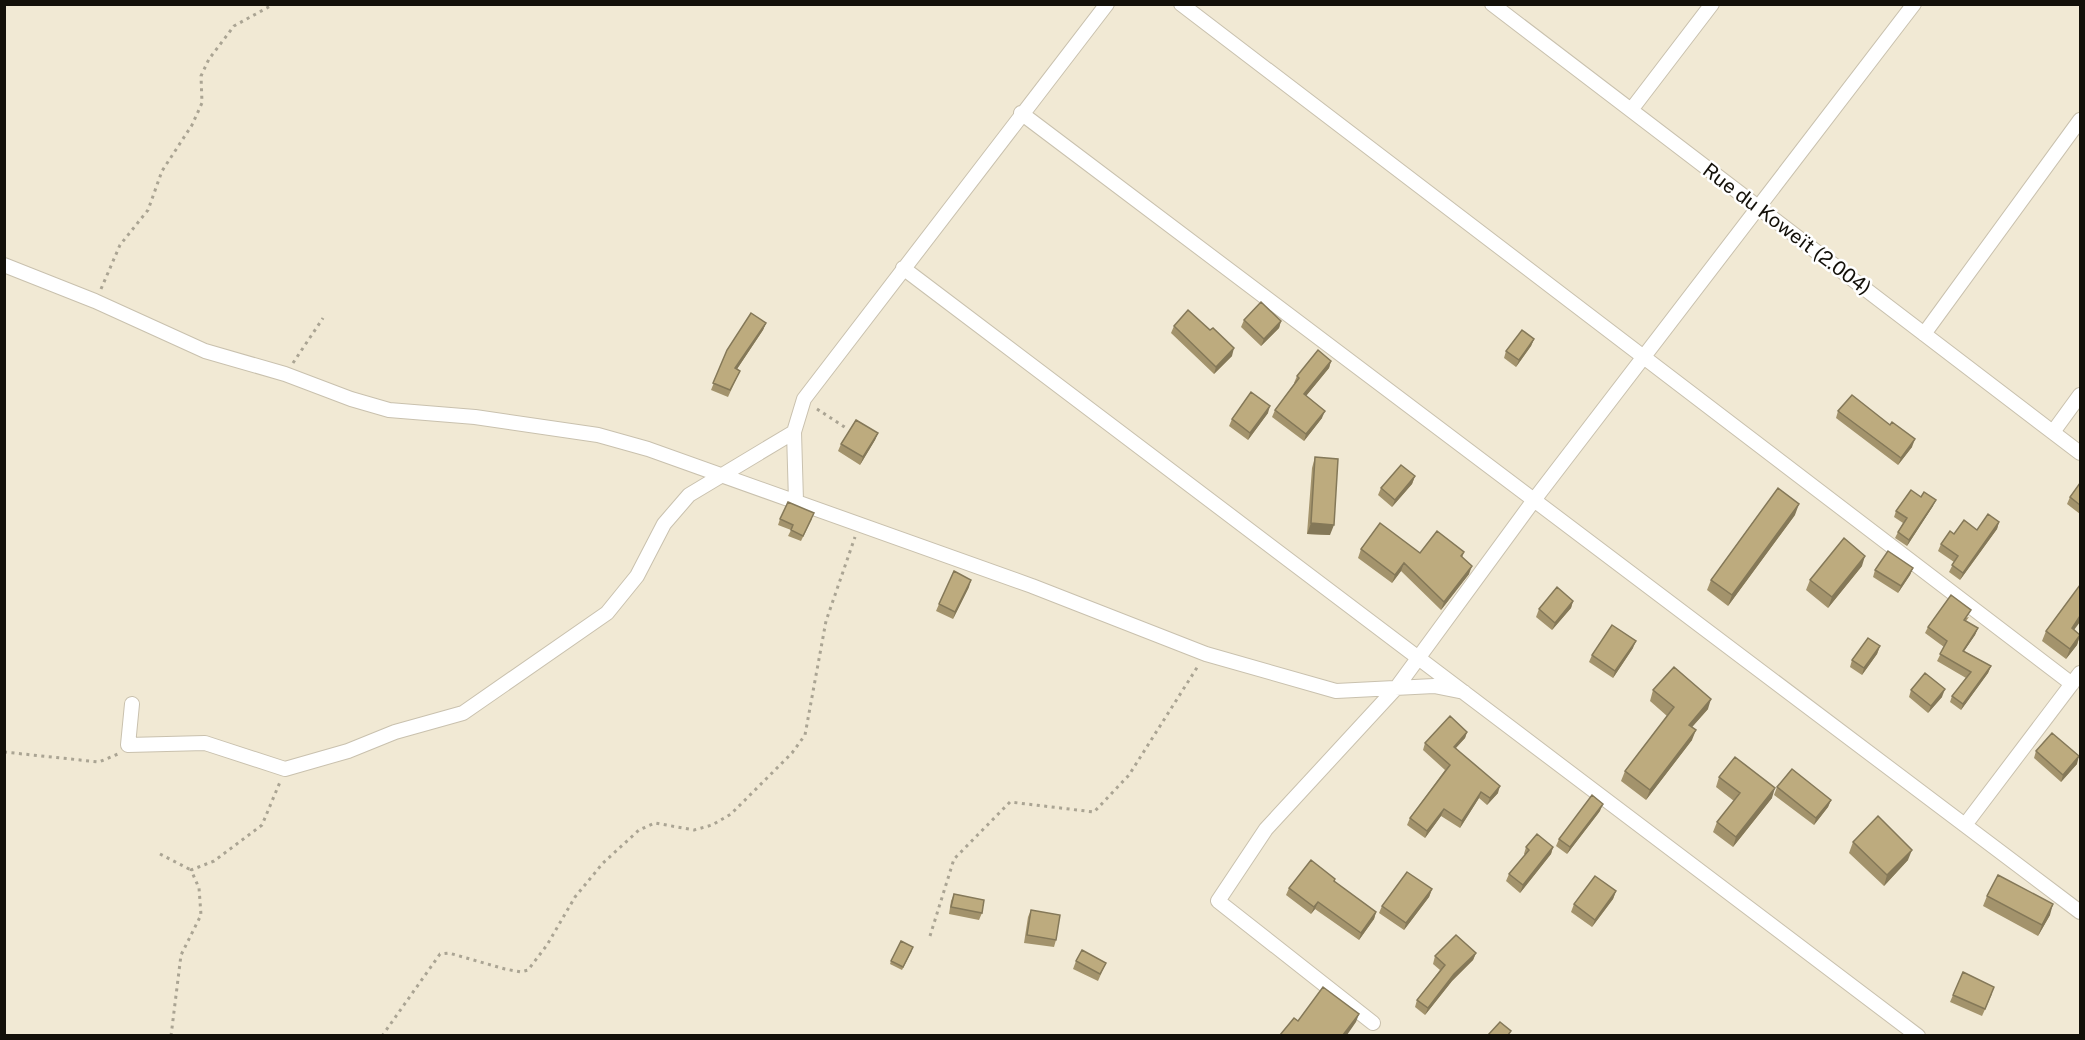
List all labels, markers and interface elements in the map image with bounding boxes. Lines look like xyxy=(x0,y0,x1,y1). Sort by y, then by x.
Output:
street label: Rue du Koweït (2.004) xyxy=(1698,158,1876,300)

